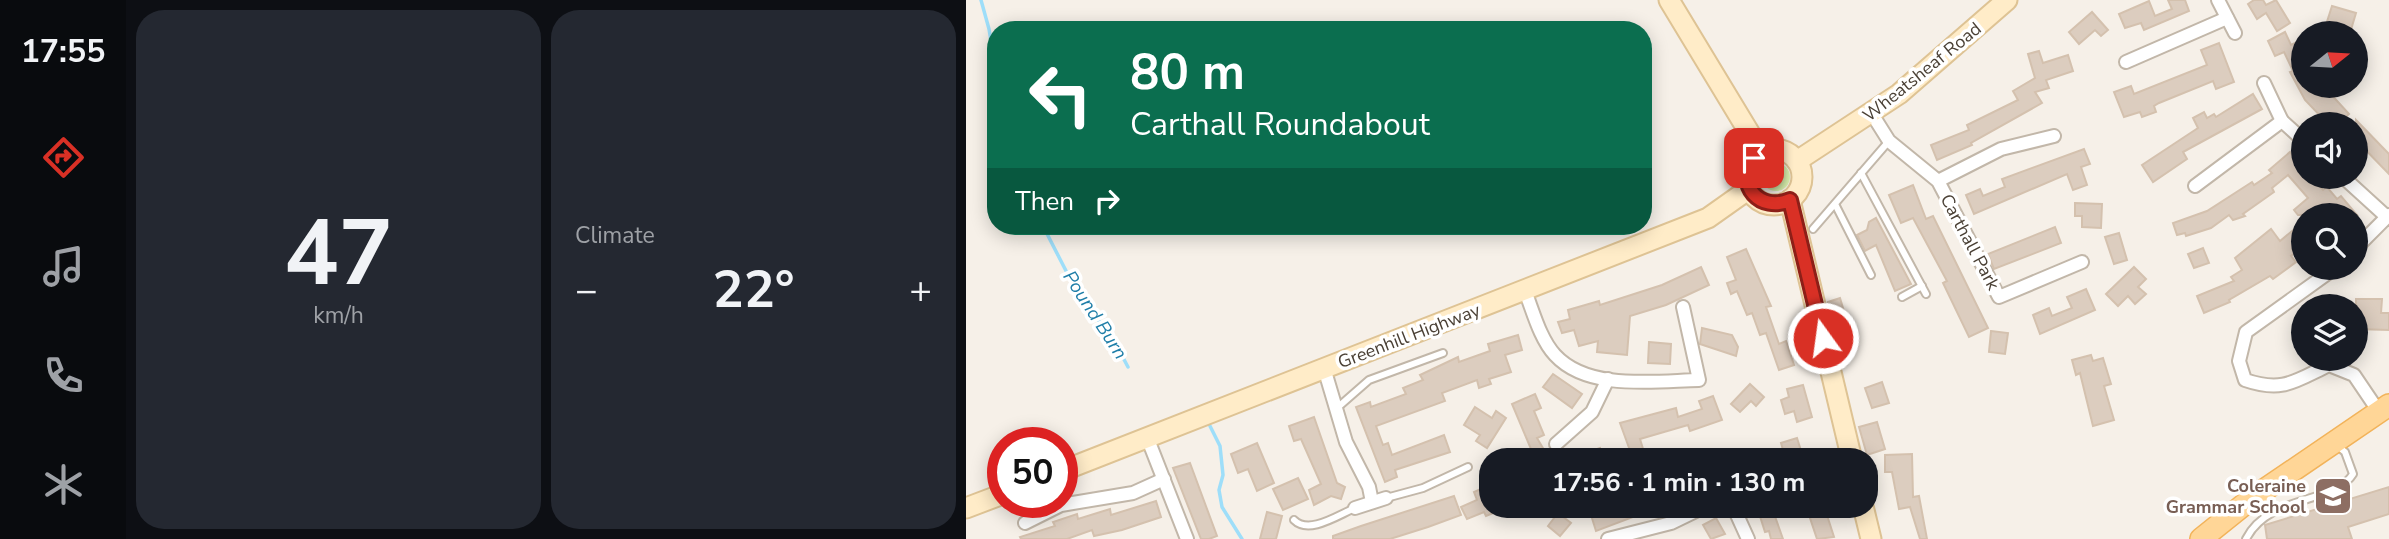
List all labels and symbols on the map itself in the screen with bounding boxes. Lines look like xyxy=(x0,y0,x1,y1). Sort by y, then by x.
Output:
street label: Wheatsheaf Road xyxy=(1858,17,1986,127)
north arrow xyxy=(2291,21,2368,98)
pin xyxy=(1724,128,1784,188)
street label: Carthall Park xyxy=(1935,190,2006,295)
water label: Pound Burn xyxy=(1057,266,1133,364)
street label: Greenhill Highway xyxy=(1334,298,1484,374)
position arrow xyxy=(1786,301,1860,375)
speed limit sign: 50 xyxy=(987,427,1078,518)
place label: Coleraine Grammar School xyxy=(2166,474,2306,519)
school or university icon: Coleraine Grammar School xyxy=(2312,475,2354,517)

